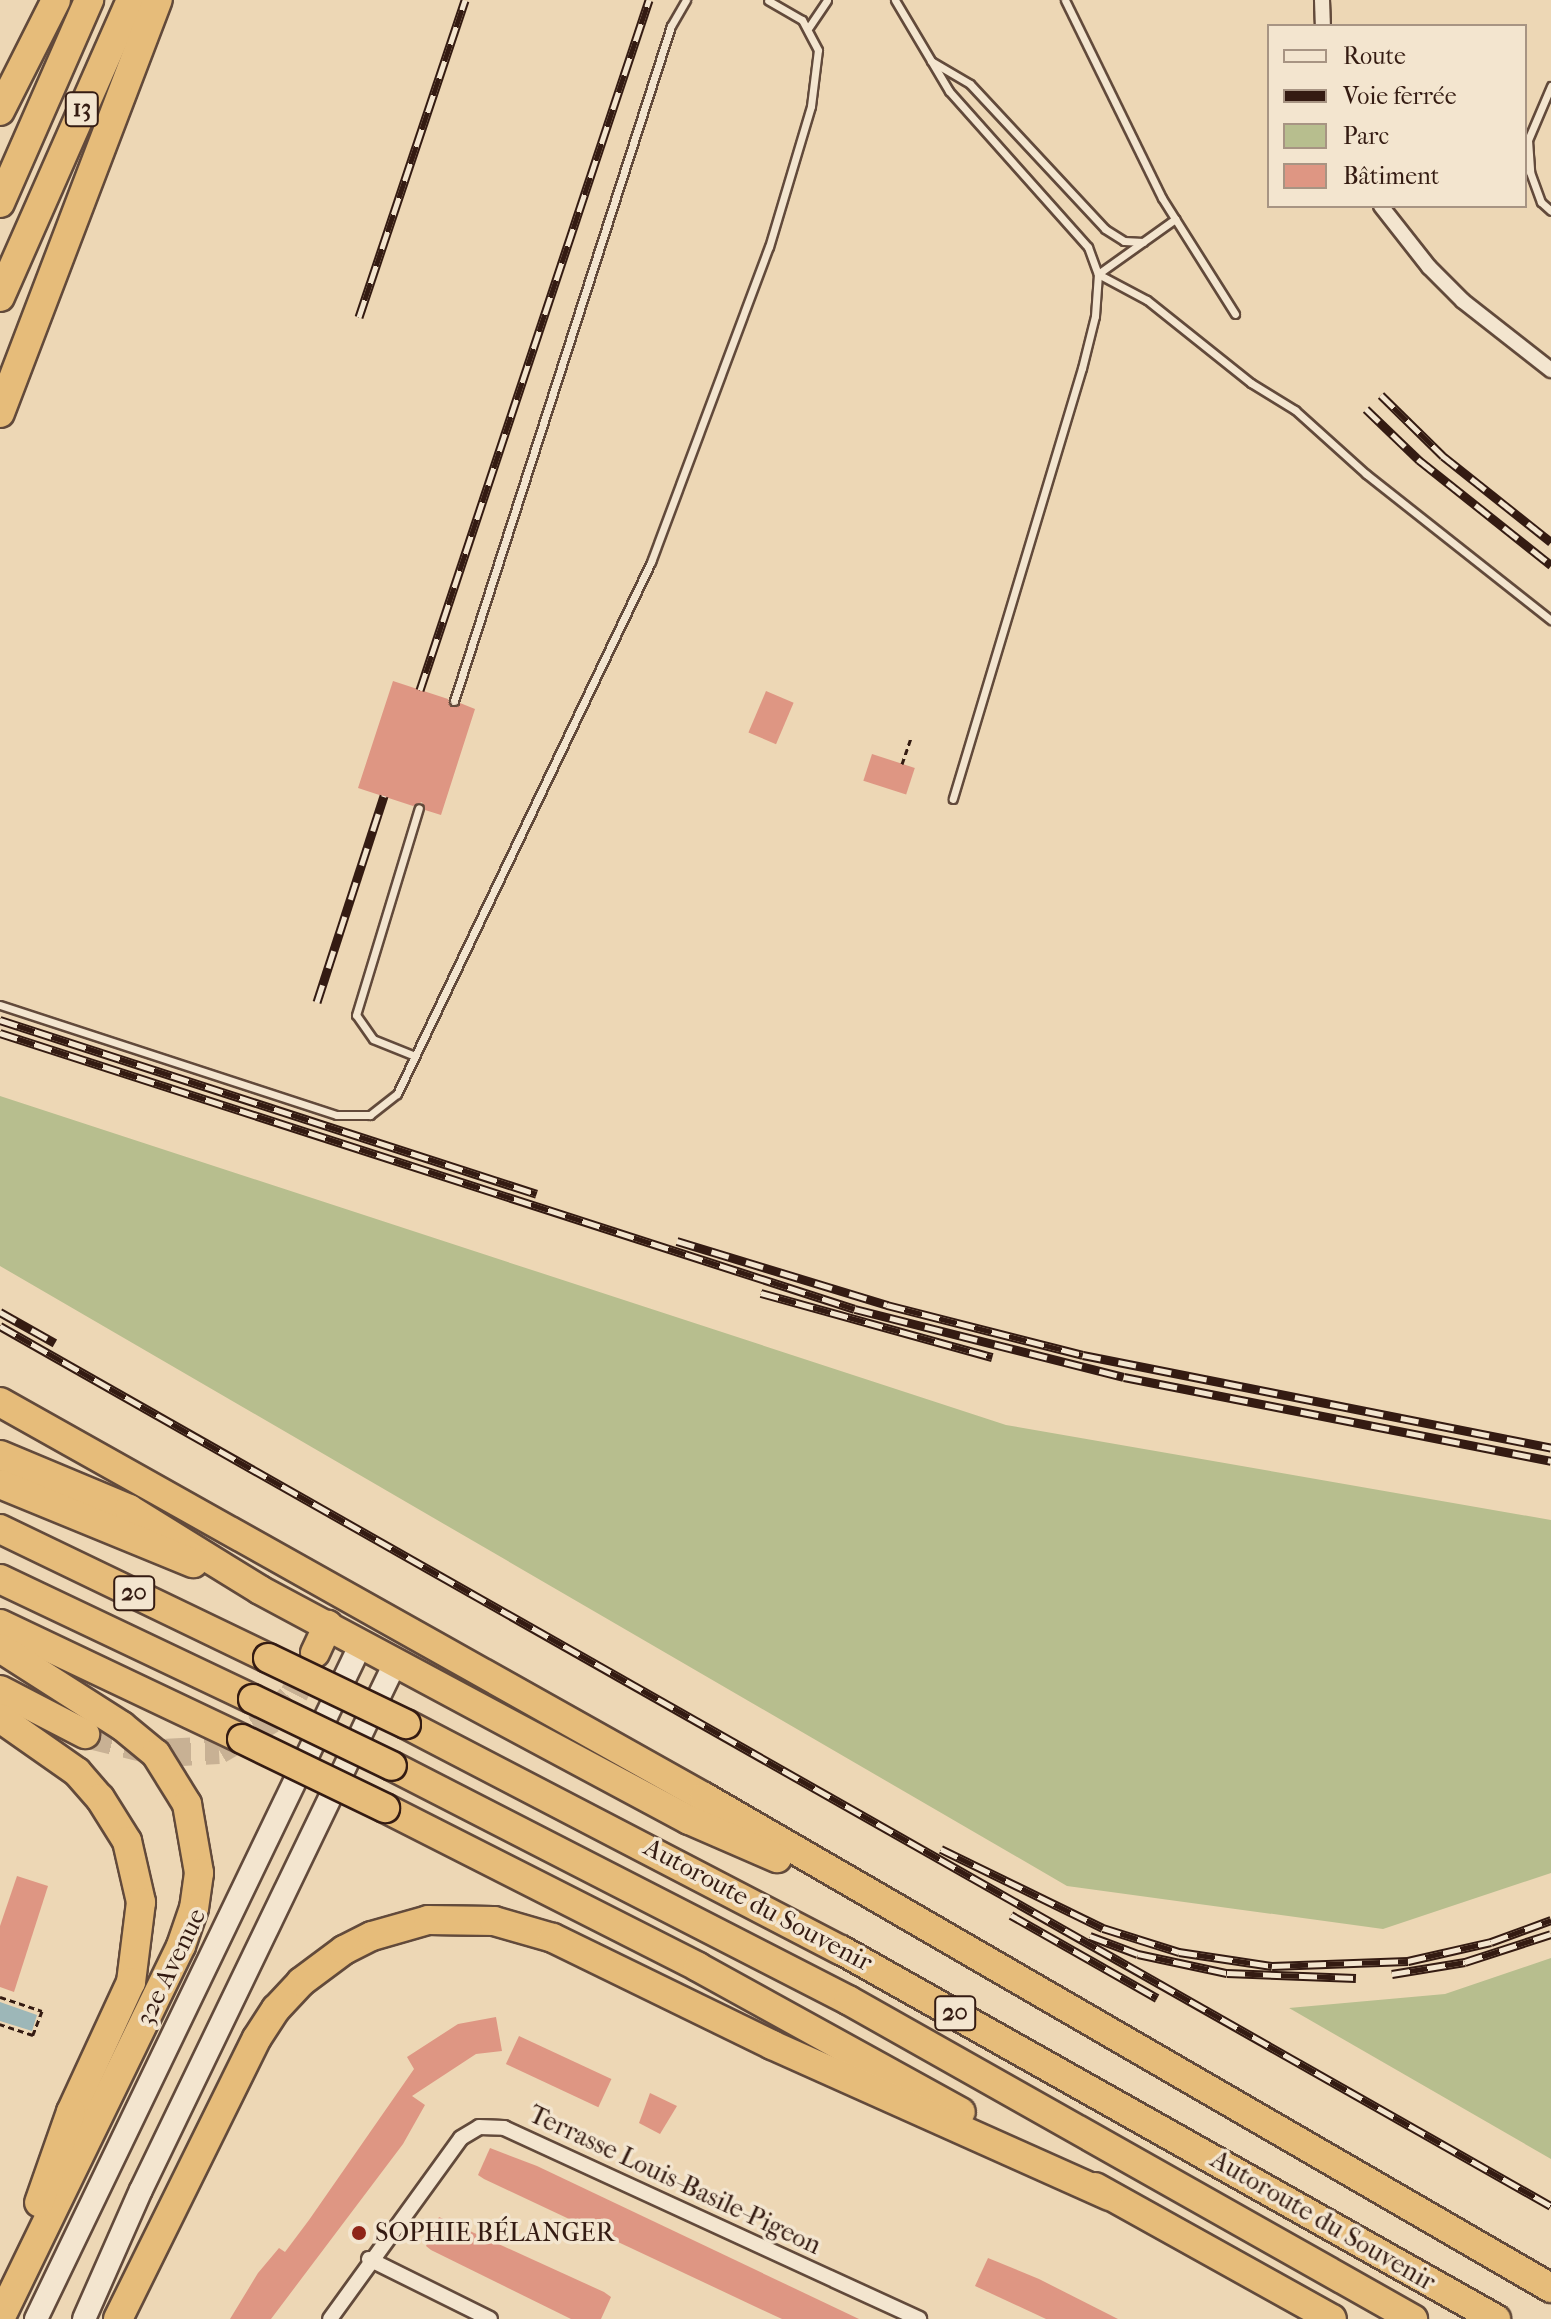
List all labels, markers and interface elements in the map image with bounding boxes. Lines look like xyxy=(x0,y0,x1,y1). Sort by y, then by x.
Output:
legend xyxy=(1267,24,1527,208)
text: Route xyxy=(1343,42,1406,70)
text: Voie ferrée xyxy=(1343,82,1457,110)
road number: 13 xyxy=(64,89,100,129)
text: Parc xyxy=(1343,122,1389,150)
text: Bâtiment xyxy=(1343,162,1439,190)
road number: 20 xyxy=(112,1573,156,1613)
street label: Autoroute du Souvenir xyxy=(638,1832,878,1978)
street label: 32e Avenue xyxy=(129,1903,213,2031)
road number: 20 xyxy=(933,1993,977,2033)
street label: Terrasse Louis-Basile-Pigeon xyxy=(524,2099,826,2261)
street label: Autoroute du Souvenir xyxy=(1205,2144,1441,2298)
place label: SOPHIE BÉLANGER xyxy=(375,2217,615,2249)
marker: SOPHIE BÉLANGER xyxy=(350,2224,368,2242)

